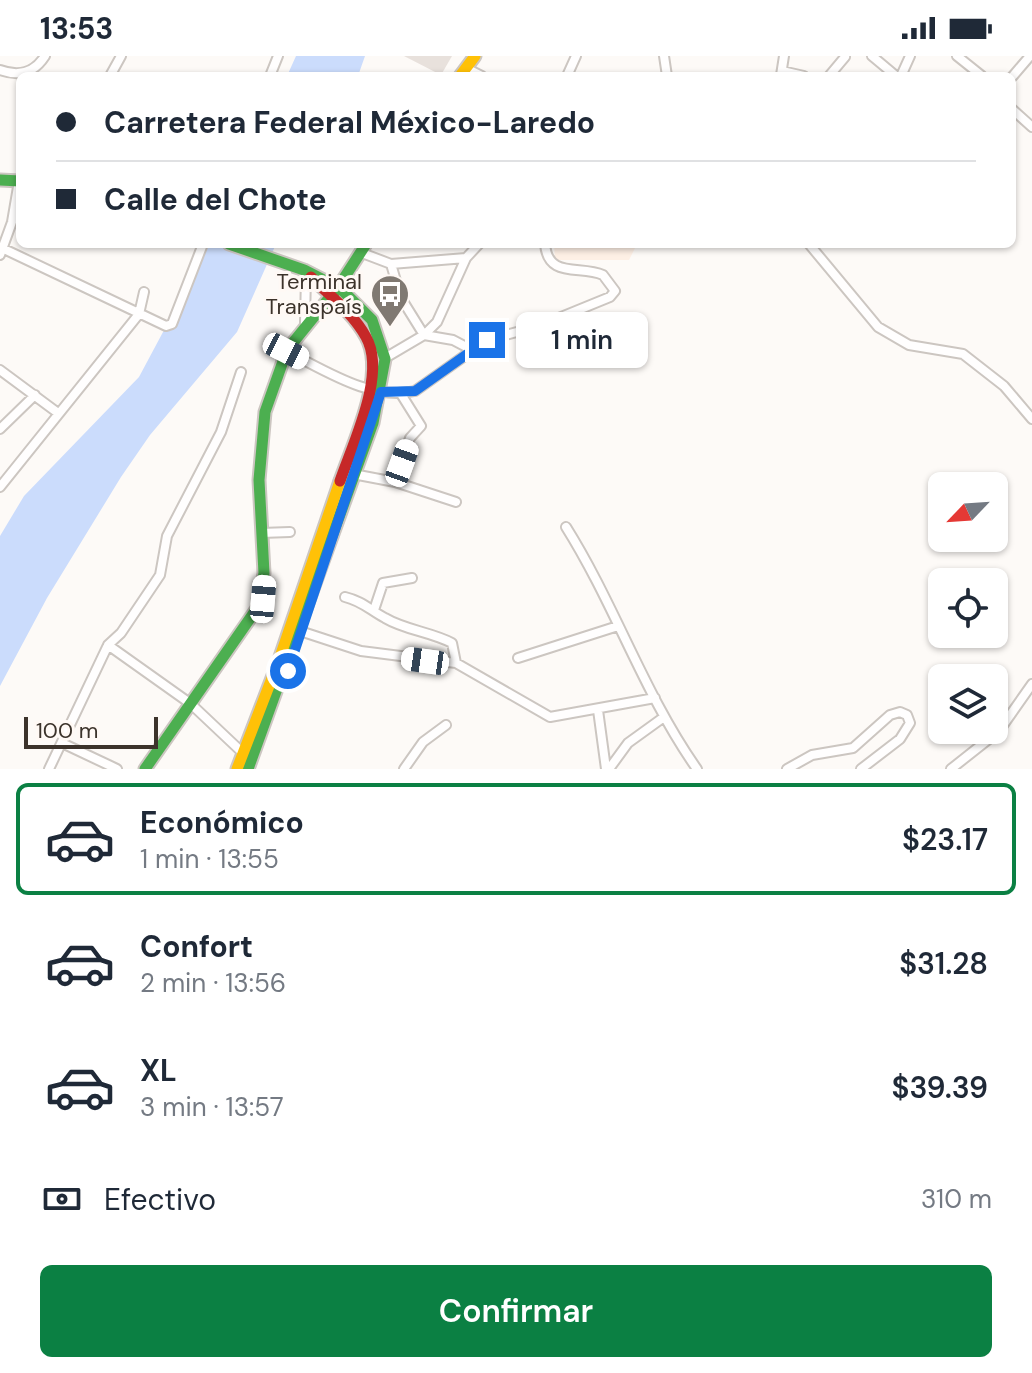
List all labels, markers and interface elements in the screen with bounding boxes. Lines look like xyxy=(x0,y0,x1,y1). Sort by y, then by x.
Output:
text: 13:53 xyxy=(40,9,113,48)
text: Carretera Federal México-Laredo xyxy=(104,103,595,142)
text: Calle del Chote xyxy=(104,180,327,219)
place label: Terminal Transpaís xyxy=(265,267,362,321)
bus stop icon: Terminal Transpaís xyxy=(369,273,411,328)
callout: 1 min xyxy=(515,312,647,368)
route end xyxy=(469,322,505,358)
text: 1 min xyxy=(551,323,613,357)
car xyxy=(259,329,313,373)
car xyxy=(383,436,421,490)
north arrow xyxy=(928,472,1008,552)
map controls xyxy=(928,472,1008,744)
button: locate xyxy=(928,568,1008,648)
car xyxy=(249,574,277,624)
car xyxy=(400,646,450,676)
route start xyxy=(270,653,306,689)
button: layers xyxy=(928,664,1008,744)
scale bar xyxy=(24,713,158,749)
text: 100 m xyxy=(36,716,98,745)
icon: car xyxy=(44,803,116,875)
text: Económico xyxy=(140,803,304,842)
text: $23.17 xyxy=(902,820,988,859)
text: 1 min · 13:55 xyxy=(140,842,279,876)
icon: car xyxy=(44,927,116,999)
text: Confort xyxy=(140,927,253,966)
text: $31.28 xyxy=(899,944,988,983)
text: 2 min · 13:56 xyxy=(140,966,286,1000)
icon: car xyxy=(44,1051,116,1123)
text: XL xyxy=(140,1051,177,1090)
text: $39.39 xyxy=(892,1068,988,1107)
text: 3 min · 13:57 xyxy=(140,1090,284,1124)
icon: cash xyxy=(40,1177,84,1221)
text: Efectivo xyxy=(104,1180,216,1219)
text: 310 m xyxy=(921,1182,992,1216)
button: Confirmar xyxy=(40,1265,992,1357)

